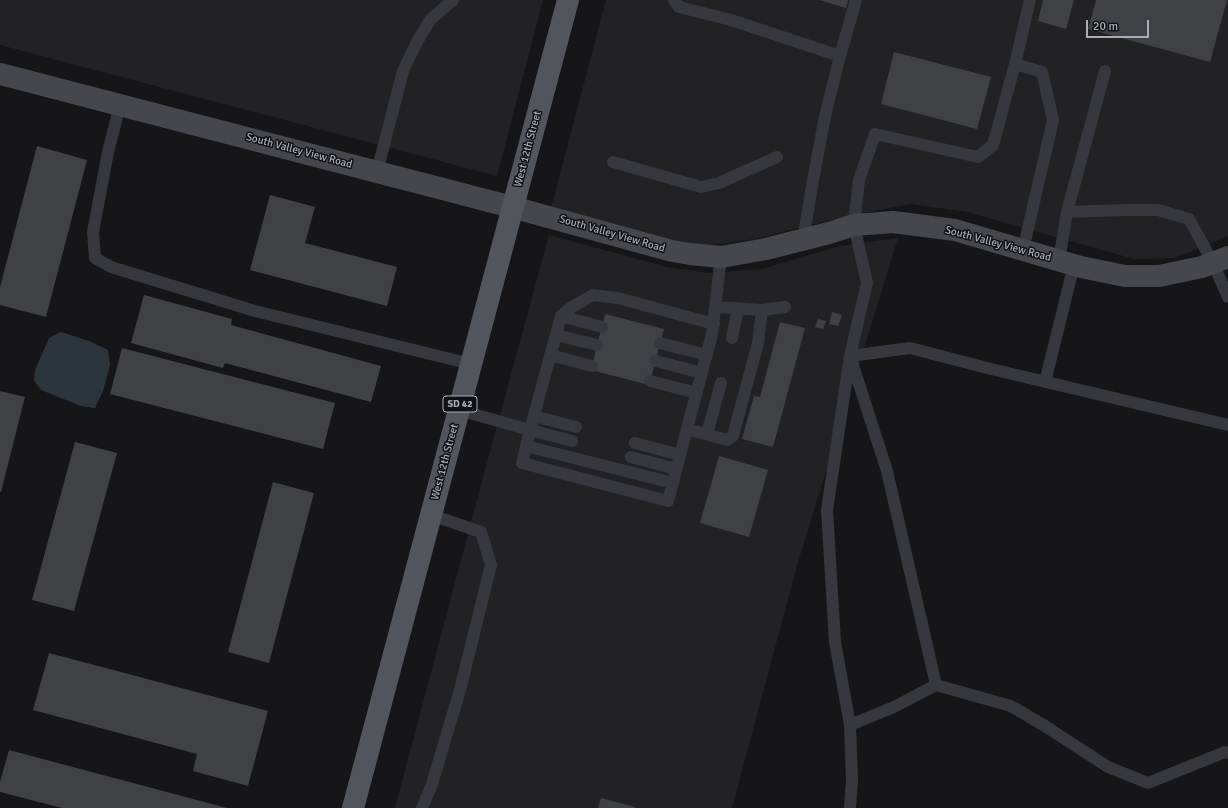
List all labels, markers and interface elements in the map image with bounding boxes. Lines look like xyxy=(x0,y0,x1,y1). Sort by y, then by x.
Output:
scale bar xyxy=(1088,12,1151,38)
text: 20 m xyxy=(1093,19,1118,34)
street label: West 12th Street xyxy=(511,109,545,189)
street label: South Valley View Road xyxy=(244,130,354,172)
street label: South Valley View Road xyxy=(558,213,666,255)
street label: South Valley View Road xyxy=(943,223,1053,265)
road number: SD 42 xyxy=(443,396,477,412)
street label: West 12th Street xyxy=(428,422,462,502)

